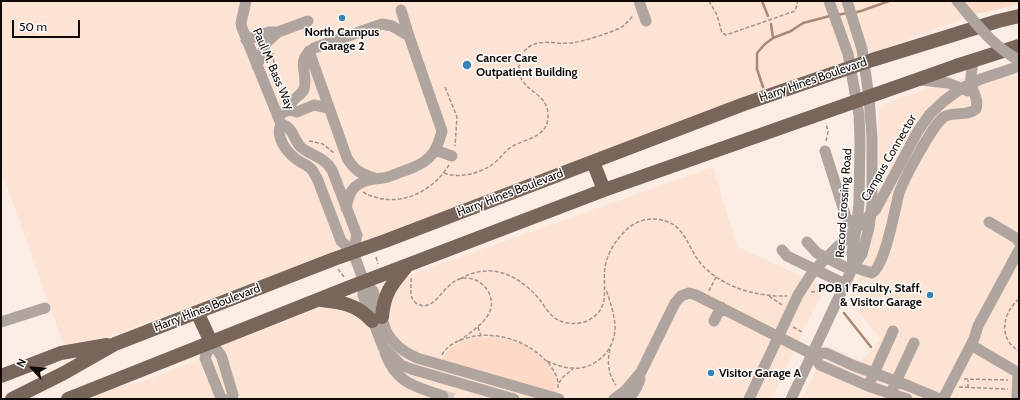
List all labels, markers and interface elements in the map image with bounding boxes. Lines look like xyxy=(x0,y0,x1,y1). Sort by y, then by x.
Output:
scale bar xyxy=(14,12,82,38)
marker: North Campus Garage 2 xyxy=(337,13,347,23)
text: 50 m xyxy=(19,19,47,34)
place label: North Campus Garage 2 xyxy=(305,25,379,53)
street label: Paul M. Bass Way xyxy=(249,26,297,112)
place label: Cancer Care Outpatient Building xyxy=(476,51,578,79)
street label: Harry Hines Boulevard xyxy=(757,55,869,105)
marker: Cancer Care Outpatient Building xyxy=(461,59,473,71)
street label: Campus Connector xyxy=(858,112,920,204)
street label: Record Crossing Road xyxy=(833,148,855,258)
street label: Harry Hines Boulevard xyxy=(455,166,565,220)
street label: Harry Hines Boulevard xyxy=(152,281,262,335)
place label: POB 1 Faculty, Staff, & Visitor Garage xyxy=(818,281,922,309)
marker: POB 1 Faculty, Staff, & Visitor Garage xyxy=(925,290,935,300)
north arrow xyxy=(12,348,52,388)
text: N xyxy=(13,356,29,369)
place label: Visitor Garage A xyxy=(719,366,801,380)
marker: Visitor Garage A xyxy=(706,368,716,378)

